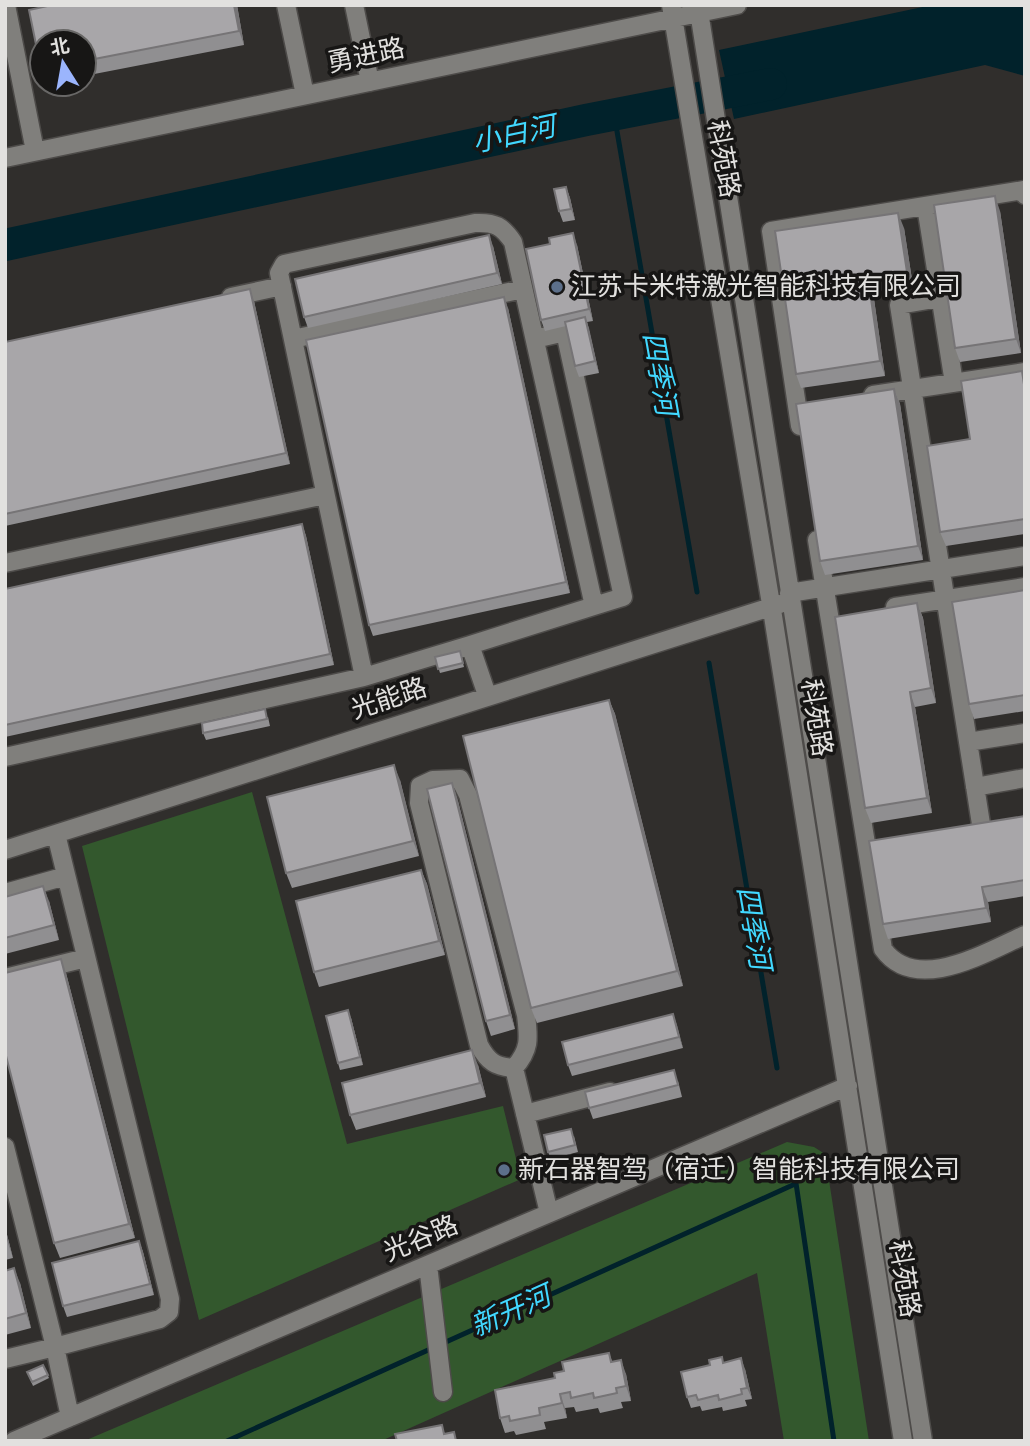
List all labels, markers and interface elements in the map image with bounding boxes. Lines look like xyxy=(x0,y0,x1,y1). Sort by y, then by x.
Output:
north arrow xyxy=(28,28,98,98)
street label: 勇进路 xyxy=(324,28,408,84)
text: 北 xyxy=(48,32,72,64)
water label: 小白河 xyxy=(468,104,564,165)
street label: 科苑路 xyxy=(697,117,749,201)
place label: 江苏卡米特激光智能科技有限公司 xyxy=(571,267,961,307)
marker: 江苏卡米特激光智能科技有限公司 xyxy=(549,279,565,295)
water label: 四季河 xyxy=(631,329,688,424)
street label: 光能路 xyxy=(346,668,432,730)
street label: 科苑路 xyxy=(790,676,842,760)
water label: 四季河 xyxy=(725,883,782,978)
place label: 新石器智驾（宿迁）智能科技有限公司 xyxy=(518,1150,960,1190)
marker: 新石器智驾（宿迁）智能科技有限公司 xyxy=(496,1162,512,1178)
street label: 光谷路 xyxy=(377,1205,465,1273)
street label: 科苑路 xyxy=(878,1237,930,1321)
water label: 新开河 xyxy=(464,1273,563,1349)

